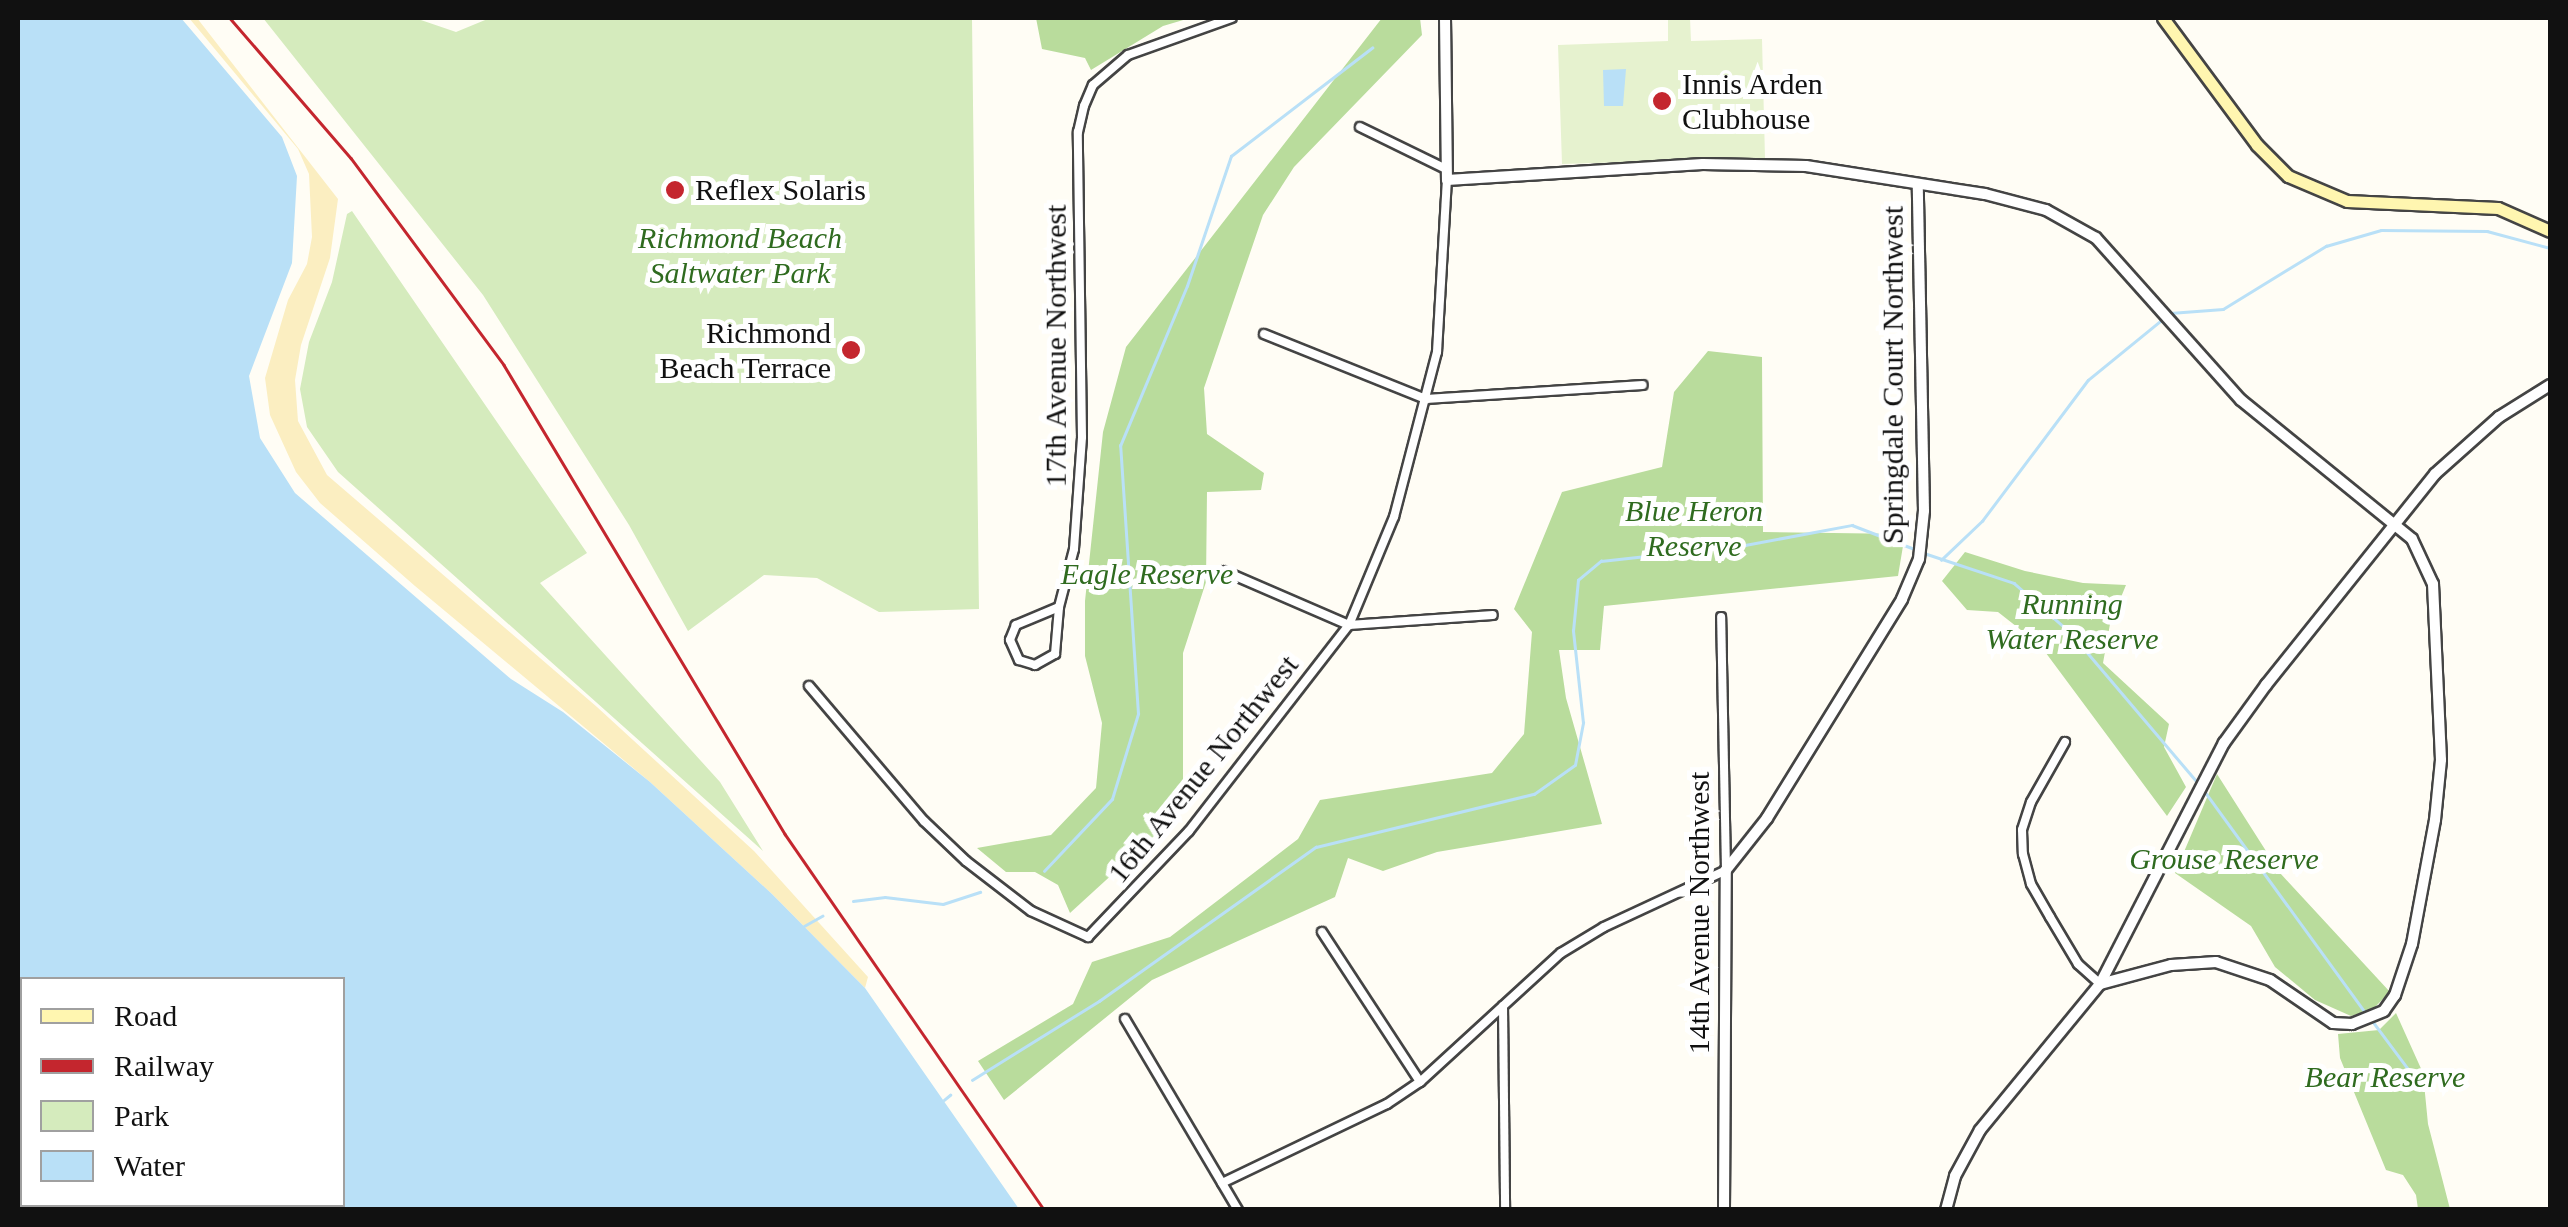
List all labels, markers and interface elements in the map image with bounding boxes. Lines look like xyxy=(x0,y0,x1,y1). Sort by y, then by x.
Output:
place label: Innis Arden Clubhouse xyxy=(1682,66,1824,136)
marker: Innis Arden Clubhouse xyxy=(1651,90,1673,112)
place label: Reflex Solaris xyxy=(695,172,866,208)
marker: Reflex Solaris xyxy=(664,179,686,201)
street label: 17th Avenue Northwest xyxy=(1038,204,1074,488)
street label: Springdale Court Northwest xyxy=(1875,206,1911,544)
park label: Richmond Beach Saltwater Park xyxy=(638,220,842,290)
place label: Richmond Beach Terrace xyxy=(659,315,831,386)
marker: Richmond Beach Terrace xyxy=(840,339,862,361)
park label: Blue Heron Reserve xyxy=(1625,493,1763,564)
park label: Eagle Reserve xyxy=(1061,556,1233,592)
park label: Running Water Reserve xyxy=(1986,586,2158,656)
street label: 16th Avenue Northwest xyxy=(1100,647,1306,891)
street label: 14th Avenue Northwest xyxy=(1681,771,1717,1055)
park label: Grouse Reserve xyxy=(2129,841,2319,877)
legend xyxy=(20,977,345,1207)
text: Road xyxy=(114,999,177,1032)
text: Railway xyxy=(114,1049,214,1082)
park label: Bear Reserve xyxy=(2305,1059,2465,1095)
text: Park xyxy=(114,1099,169,1132)
text: Water xyxy=(114,1149,185,1182)

